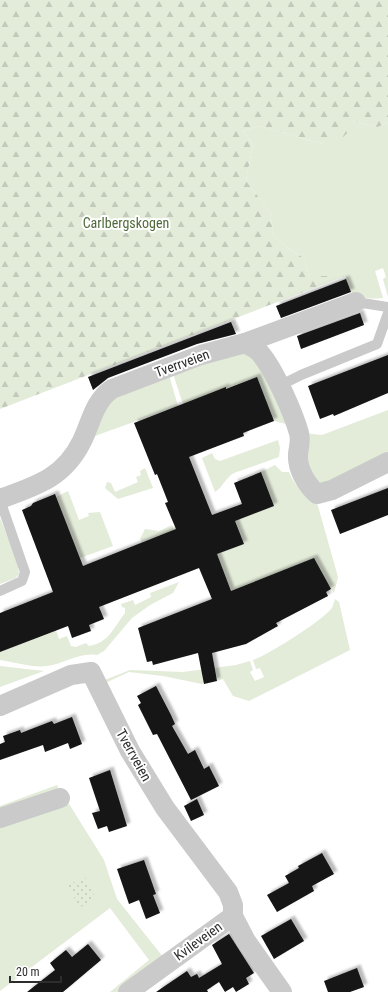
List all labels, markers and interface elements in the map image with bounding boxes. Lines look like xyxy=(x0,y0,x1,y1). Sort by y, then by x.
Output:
park label: Carlbergskogen xyxy=(83,215,169,231)
street label: Tverrveien xyxy=(153,346,211,380)
street label: Tverrveien xyxy=(113,726,155,784)
street label: Kvileveien xyxy=(171,918,225,964)
scale bar xyxy=(10,958,61,984)
text: 20 m xyxy=(16,965,40,979)

